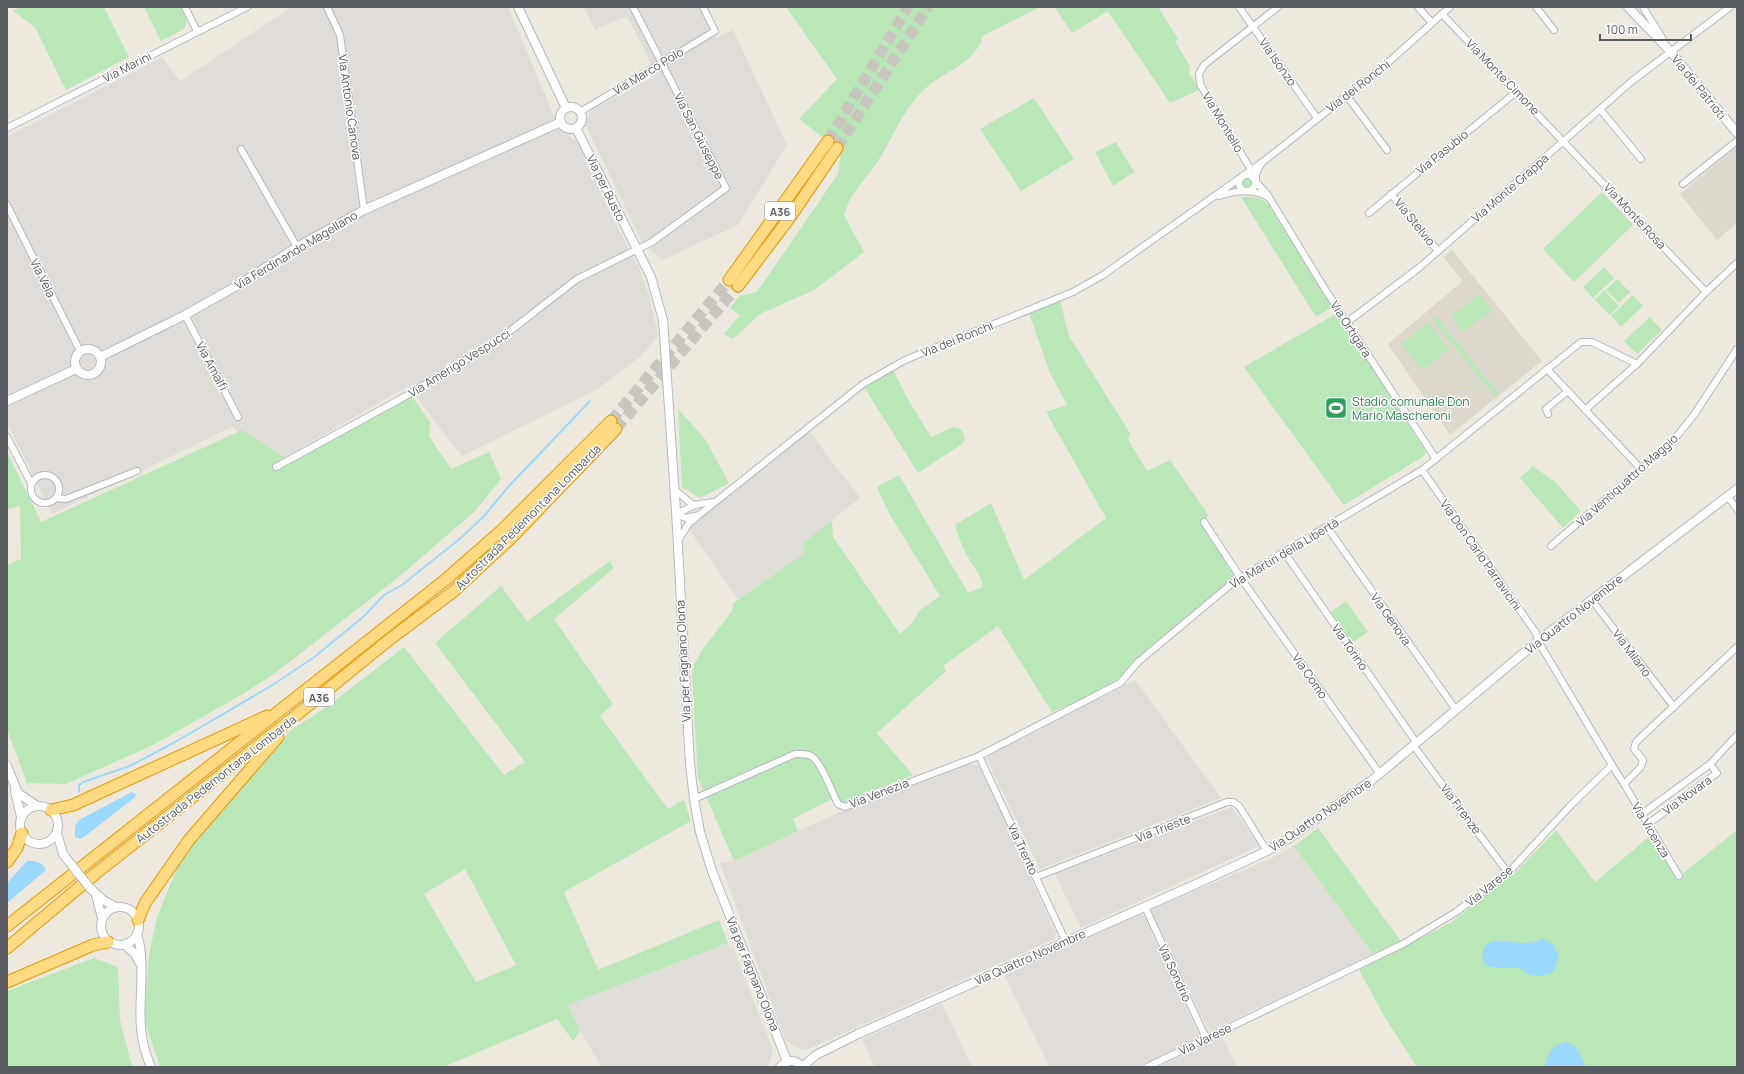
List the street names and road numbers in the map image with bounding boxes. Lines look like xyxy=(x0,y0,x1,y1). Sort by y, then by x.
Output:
street label: Via Isonzo xyxy=(1255,35,1301,89)
street label: Via Monte Cimone xyxy=(1462,35,1544,119)
street label: Via Marco Polo xyxy=(609,43,687,99)
street label: Via Marini xyxy=(100,47,154,87)
street label: Via dei Patrioti xyxy=(1668,51,1730,123)
street label: Via Antonio Canova xyxy=(334,53,366,161)
street label: Via dei Ronchi xyxy=(1323,56,1393,116)
street label: Via Montello xyxy=(1198,89,1248,155)
street label: Via San Giuseppe xyxy=(670,90,728,182)
street label: Via Pasubio xyxy=(1412,126,1472,178)
street label: Via Monte Grappa xyxy=(1468,150,1552,226)
street label: Via per Busto xyxy=(583,152,629,224)
street label: Via Monte Rosa xyxy=(1600,179,1670,253)
street label: Via Stelvio xyxy=(1391,195,1439,249)
road number: A36 xyxy=(765,202,795,220)
street label: Via Ferdinando Magellano xyxy=(231,206,361,294)
street label: Via Vela xyxy=(26,255,60,301)
street label: Via Ortigara xyxy=(1326,298,1376,360)
street label: Via dei Ronchi xyxy=(918,317,996,361)
street label: Via Amerigo Vespucci xyxy=(405,325,513,401)
street label: Via Amalfi xyxy=(192,338,232,394)
street label: Via Ventiquattro Maggio xyxy=(1573,430,1681,530)
street label: Autostrada Pedemontana Lombarda xyxy=(451,440,605,594)
street label: Via Don Carlo Parravicini xyxy=(1436,496,1526,614)
street label: Via Martiri della Libertà xyxy=(1226,514,1342,592)
street label: Via Quattro Novembre xyxy=(1521,570,1627,658)
street label: Via Genova xyxy=(1367,589,1415,649)
street label: Via per Fagnano Olona xyxy=(671,600,695,722)
street label: Via Torino xyxy=(1328,620,1372,674)
street label: Via Milano xyxy=(1609,626,1655,680)
street label: Via Como xyxy=(1288,650,1332,702)
road number: A36 xyxy=(304,688,334,706)
street label: Autostrada Pedemontana Lombarda xyxy=(132,711,300,847)
street label: Via Novara xyxy=(1659,771,1715,819)
street label: Via Venezia xyxy=(847,774,911,812)
street label: Via Quattro Novembre xyxy=(1265,774,1375,856)
street label: Via Firenze xyxy=(1437,780,1485,838)
street label: Via Vicenza xyxy=(1628,799,1674,861)
street label: Via Trieste xyxy=(1133,810,1193,846)
street label: Via Trento xyxy=(1004,820,1042,878)
street label: Via Varese xyxy=(1462,862,1516,910)
street label: Via per Fagnano Olona xyxy=(722,914,784,1034)
street label: Via Quattro Novembre xyxy=(972,925,1088,989)
street label: Via Sondrio xyxy=(1154,941,1196,1005)
street label: Via Varese xyxy=(1176,1019,1234,1059)

